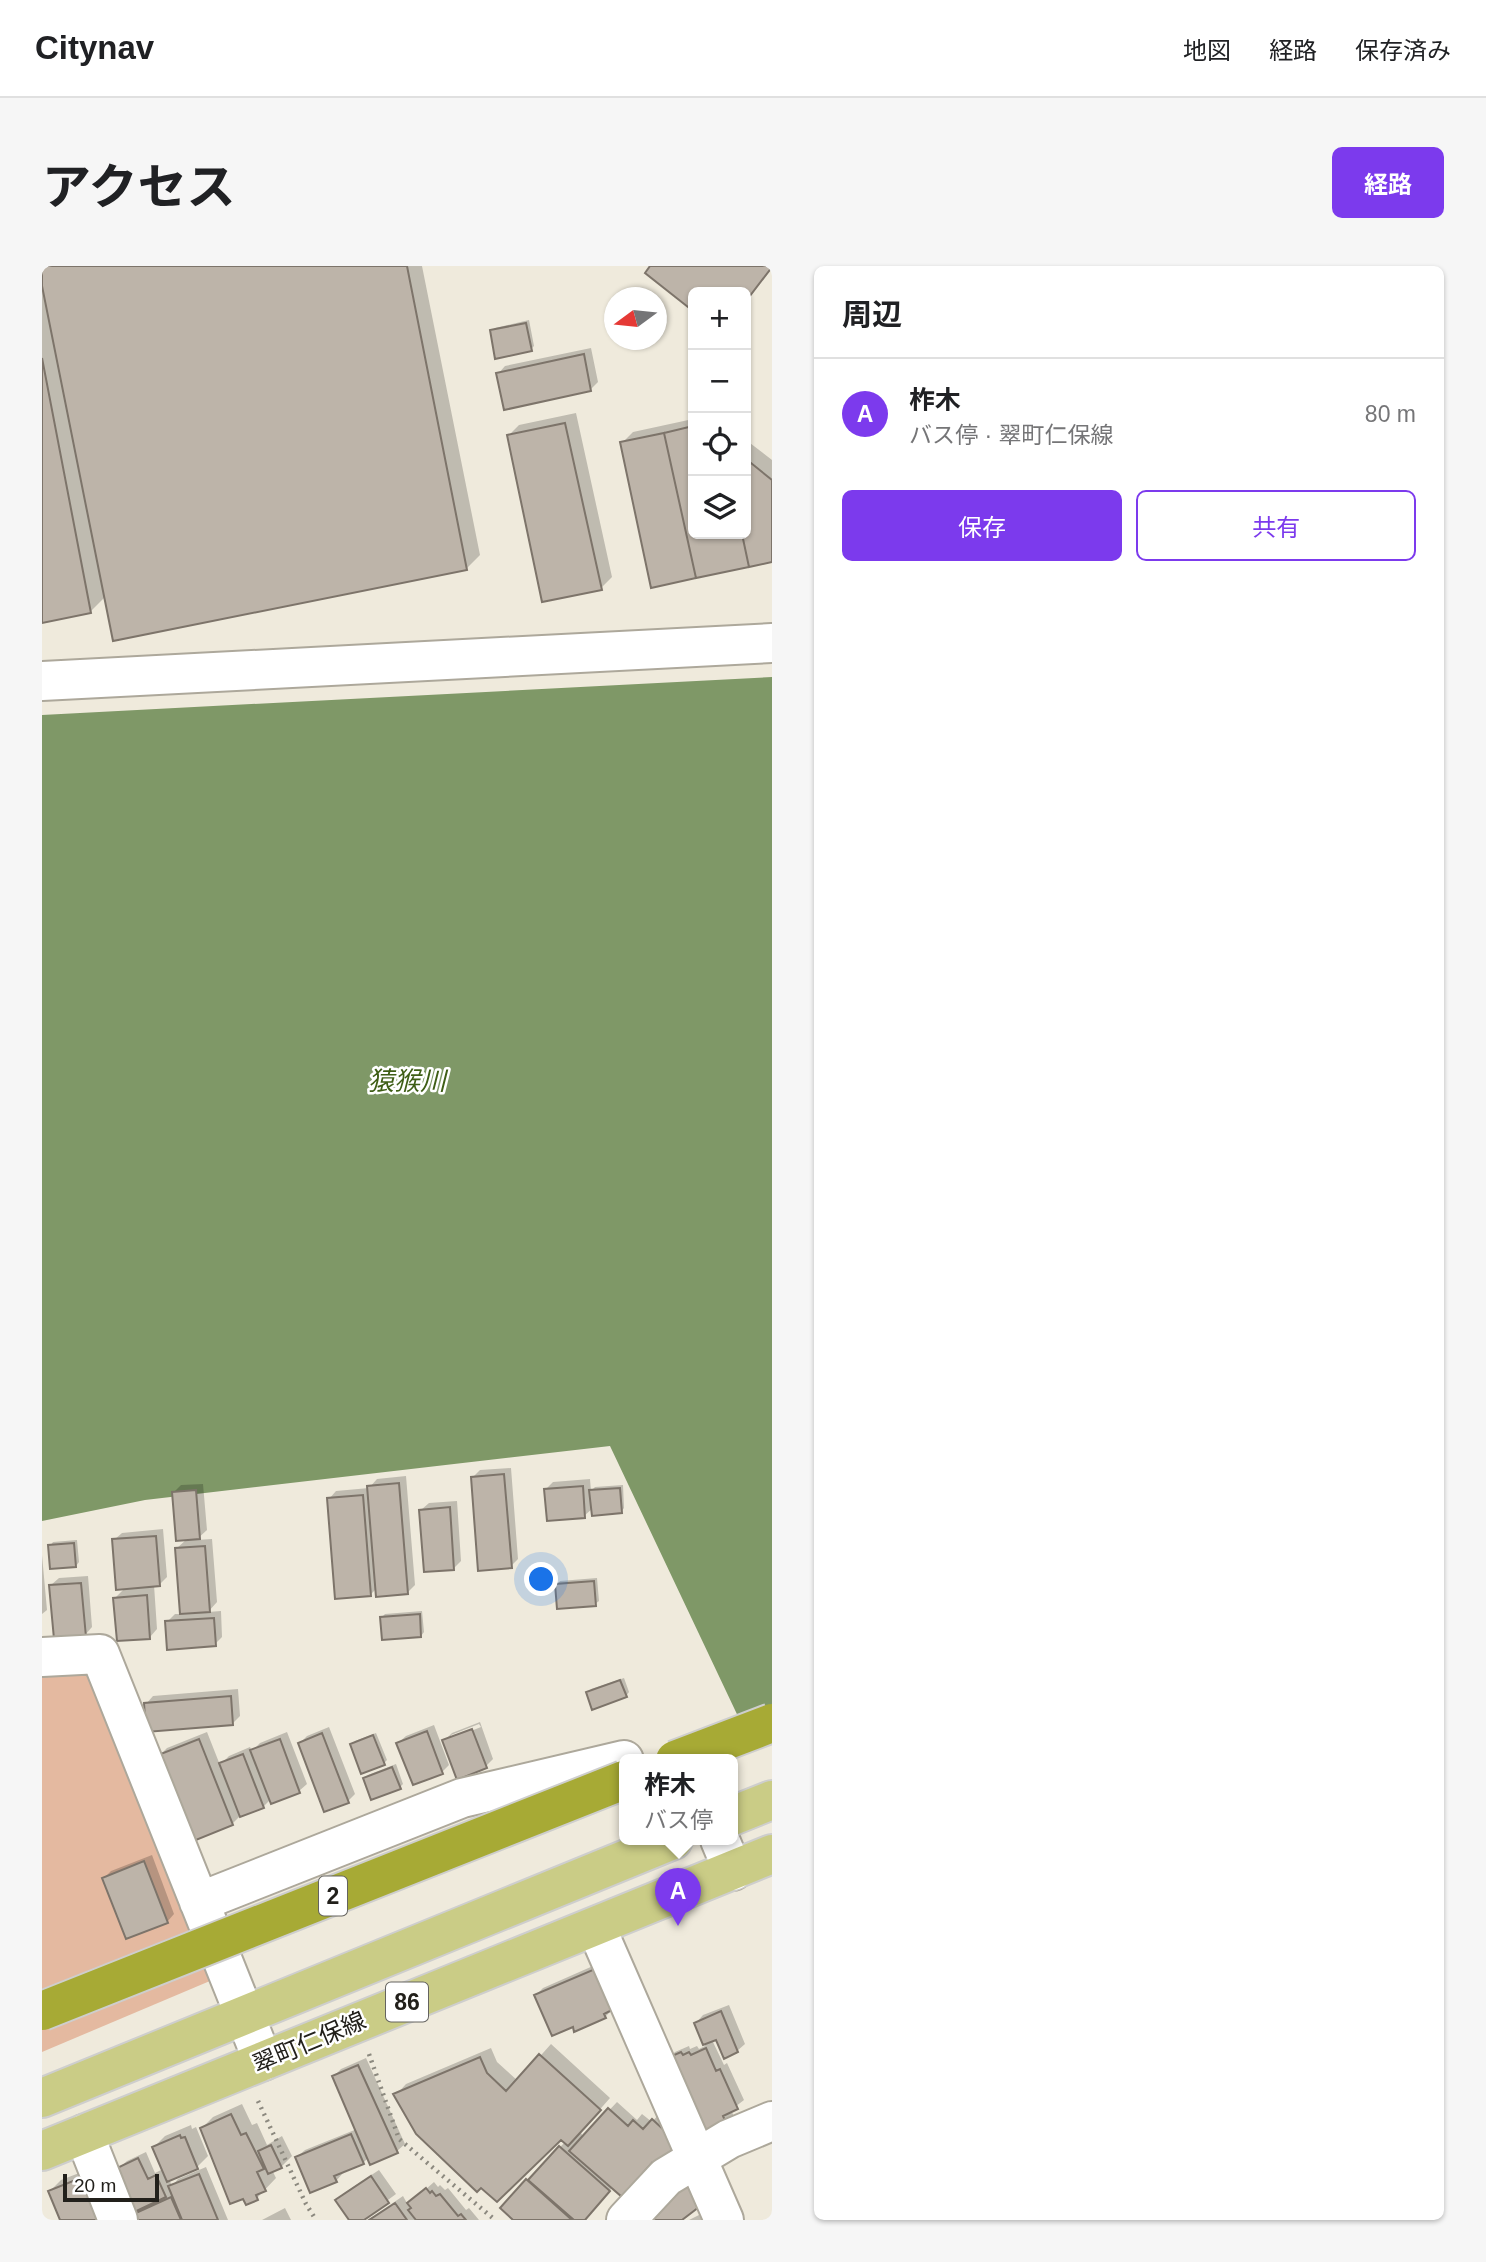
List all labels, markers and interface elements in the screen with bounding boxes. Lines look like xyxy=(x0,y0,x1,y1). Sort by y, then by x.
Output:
text: Citynav xyxy=(35,29,154,66)
text: 地図 xyxy=(1183,37,1231,64)
text: 経路 xyxy=(1269,37,1317,64)
text: 保存済み xyxy=(1355,37,1451,64)
button: 経路 xyxy=(1332,147,1444,218)
text: アクセス xyxy=(42,160,236,214)
north arrow xyxy=(604,287,667,350)
map controls xyxy=(688,287,751,539)
button: + xyxy=(688,287,751,350)
text: 周辺 xyxy=(842,298,902,331)
button: − xyxy=(688,350,751,413)
text: 柞木 xyxy=(909,385,961,415)
text: A xyxy=(857,401,873,427)
text: 80 m xyxy=(1365,401,1416,427)
button: locate xyxy=(688,413,751,476)
text: バス停 · 翠町仁保線 xyxy=(909,422,1113,448)
button: layers xyxy=(688,476,751,539)
button: 保存 xyxy=(842,490,1122,561)
button: 共有 xyxy=(1136,490,1416,561)
water label: 猿猴川 xyxy=(368,1066,449,1096)
your location xyxy=(524,1562,558,1596)
popup xyxy=(619,1754,738,1845)
text: 柞木 xyxy=(644,1770,696,1800)
text: バス停 xyxy=(644,1807,713,1833)
pin: A xyxy=(655,1868,701,1926)
road number: 2 xyxy=(319,1876,347,1916)
road number: 86 xyxy=(386,1982,428,2022)
street label: 翠町仁保線 xyxy=(248,2006,370,2078)
scale bar xyxy=(63,2171,159,2203)
text: 20 m xyxy=(74,2175,116,2196)

